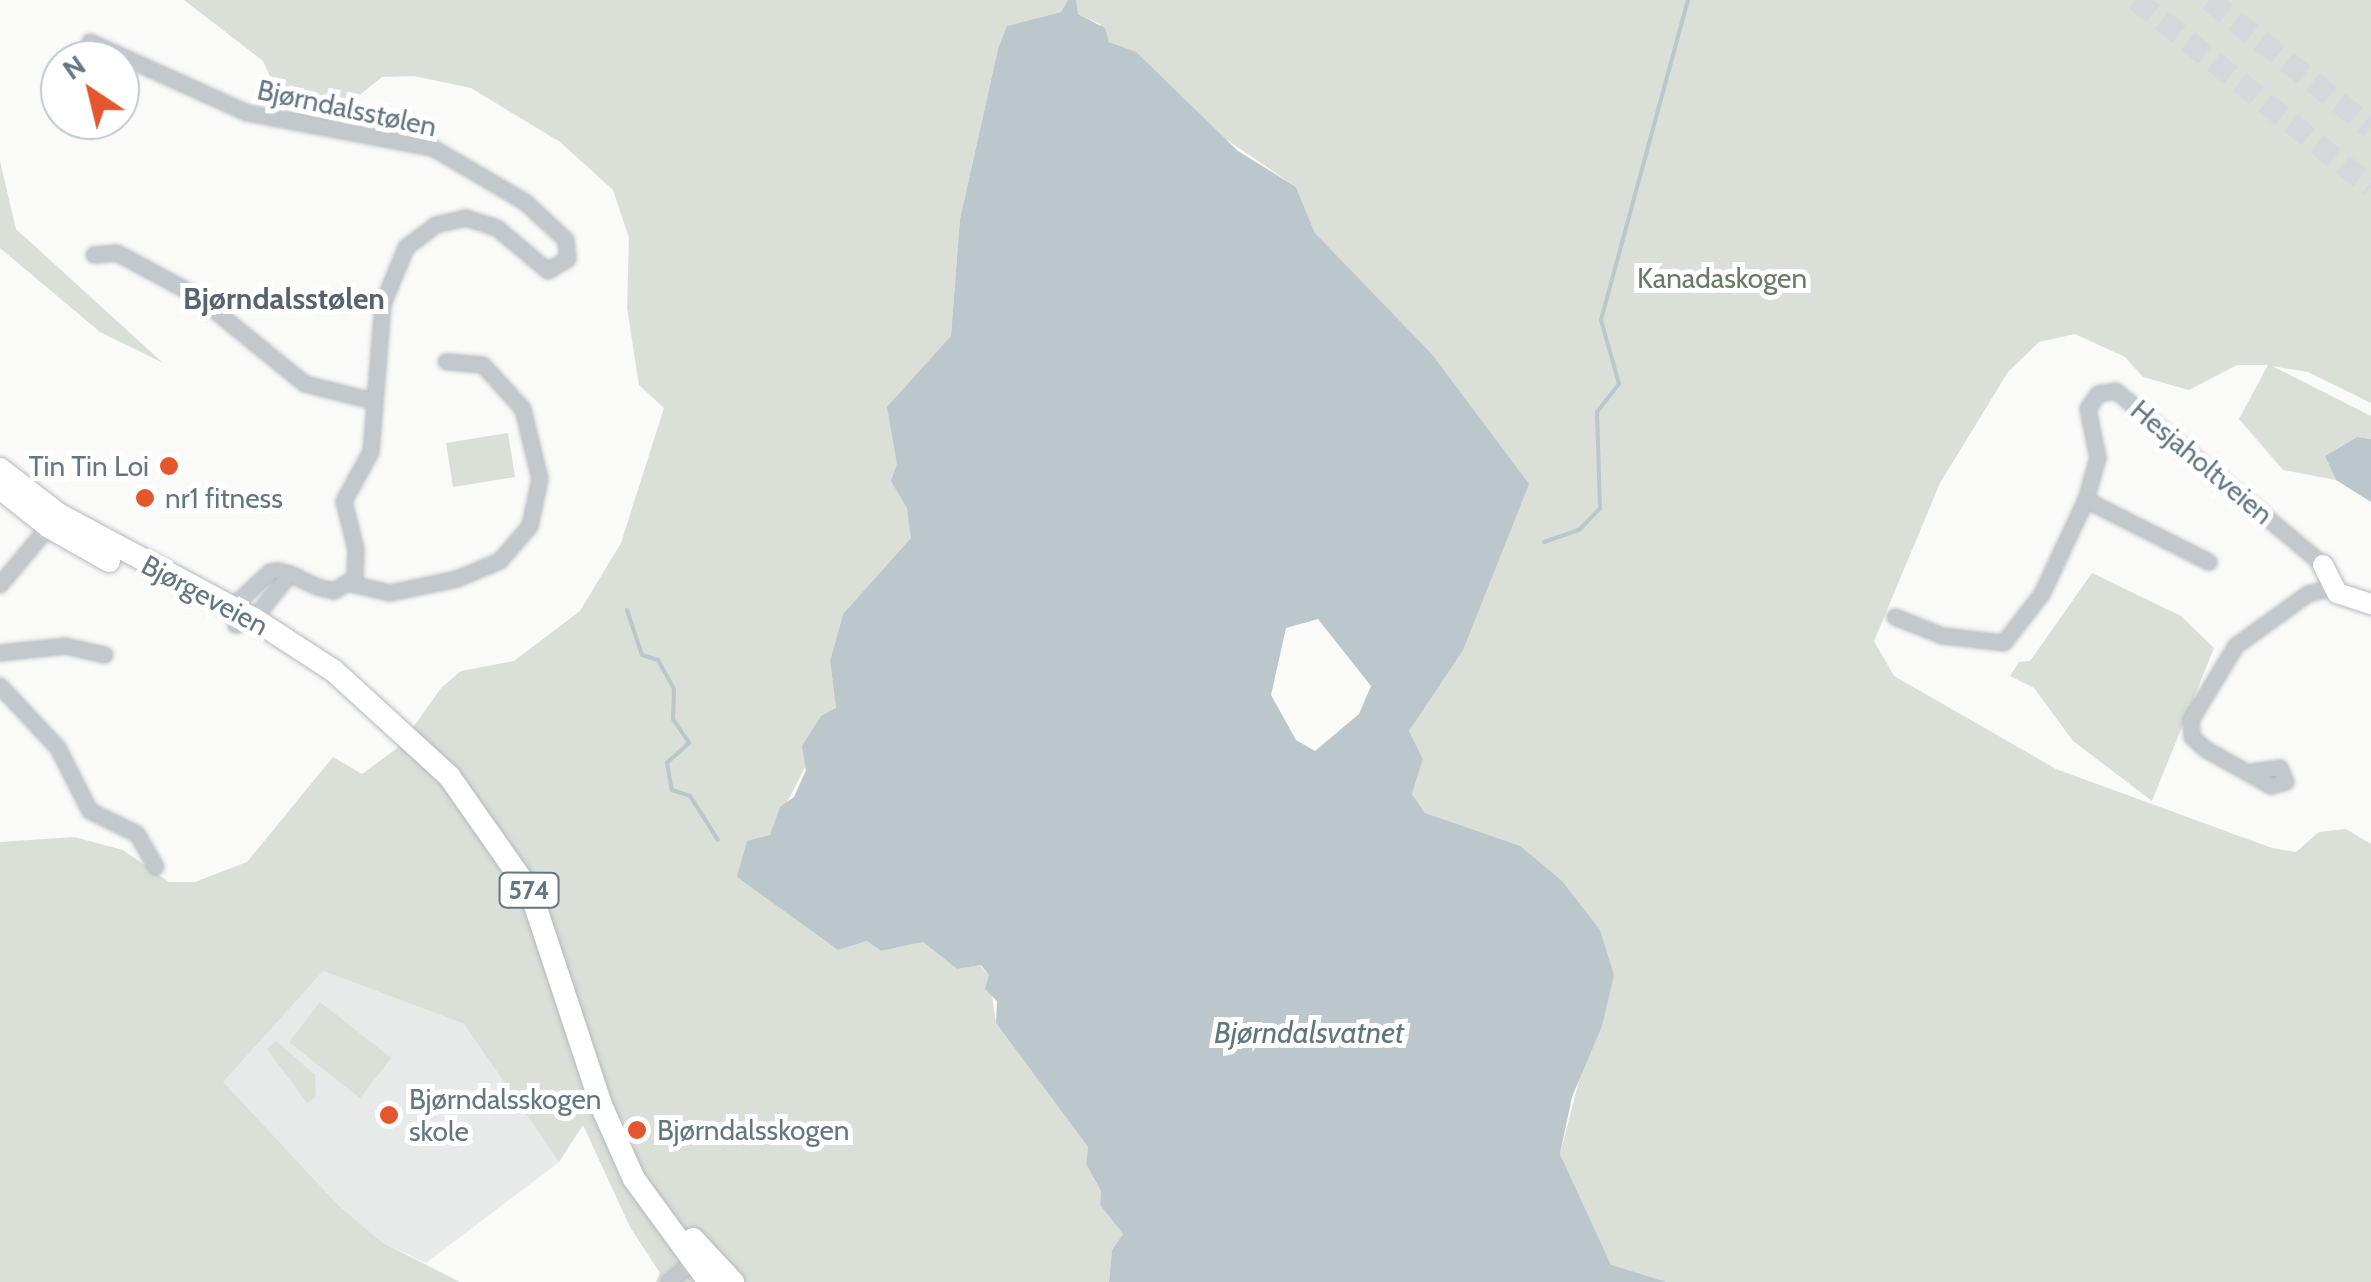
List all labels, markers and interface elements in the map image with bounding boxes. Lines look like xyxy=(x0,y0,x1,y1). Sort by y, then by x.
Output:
north arrow xyxy=(40,40,140,140)
text: N xyxy=(56,47,92,87)
street label: Bjørndalsstølen xyxy=(254,73,440,143)
park label: Kanadaskogen xyxy=(1637,261,1807,295)
district label: Bjørndalsstølen xyxy=(183,281,385,317)
street label: Hesjaholtveien xyxy=(2124,393,2280,531)
place label: Tin Tin Loi xyxy=(29,449,149,483)
marker: Tin Tin Loi xyxy=(158,455,180,477)
place label: nr1 fitness xyxy=(165,481,283,515)
marker: nr1 fitness xyxy=(134,487,156,509)
street label: Bjørgeveien xyxy=(136,548,274,642)
road number: 574 xyxy=(496,870,562,910)
water label: Bjørndalsvatnet xyxy=(1214,1015,1404,1051)
place label: Bjørndalsskogen skole xyxy=(409,1082,601,1148)
marker: Bjørndalsskogen skole xyxy=(378,1104,400,1126)
place label: Bjørndalsskogen xyxy=(657,1113,849,1147)
marker: Bjørndalsskogen xyxy=(626,1119,648,1141)

